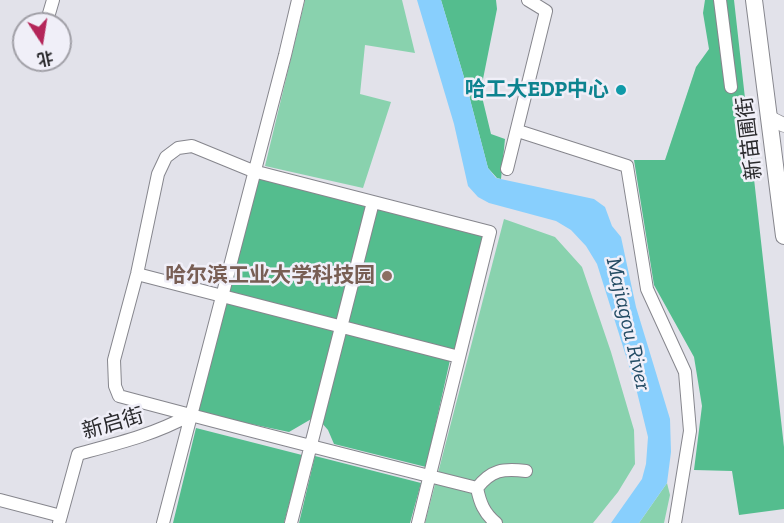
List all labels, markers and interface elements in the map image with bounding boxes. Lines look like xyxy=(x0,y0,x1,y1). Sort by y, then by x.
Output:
north arrow xyxy=(12,12,72,72)
text: 北 xyxy=(36,47,55,69)
place label: 哈工大EDP中心 xyxy=(465,77,609,103)
marker: 哈工大EDP中心 xyxy=(614,83,628,97)
street label: 新苗圃街 xyxy=(732,95,768,181)
water label: Majiagou River xyxy=(600,255,656,393)
place label: 哈尔滨工业大学科技园 xyxy=(165,263,375,289)
marker: 哈尔滨工业大学科技园 xyxy=(380,269,394,283)
street label: 新启街 xyxy=(79,403,147,445)

